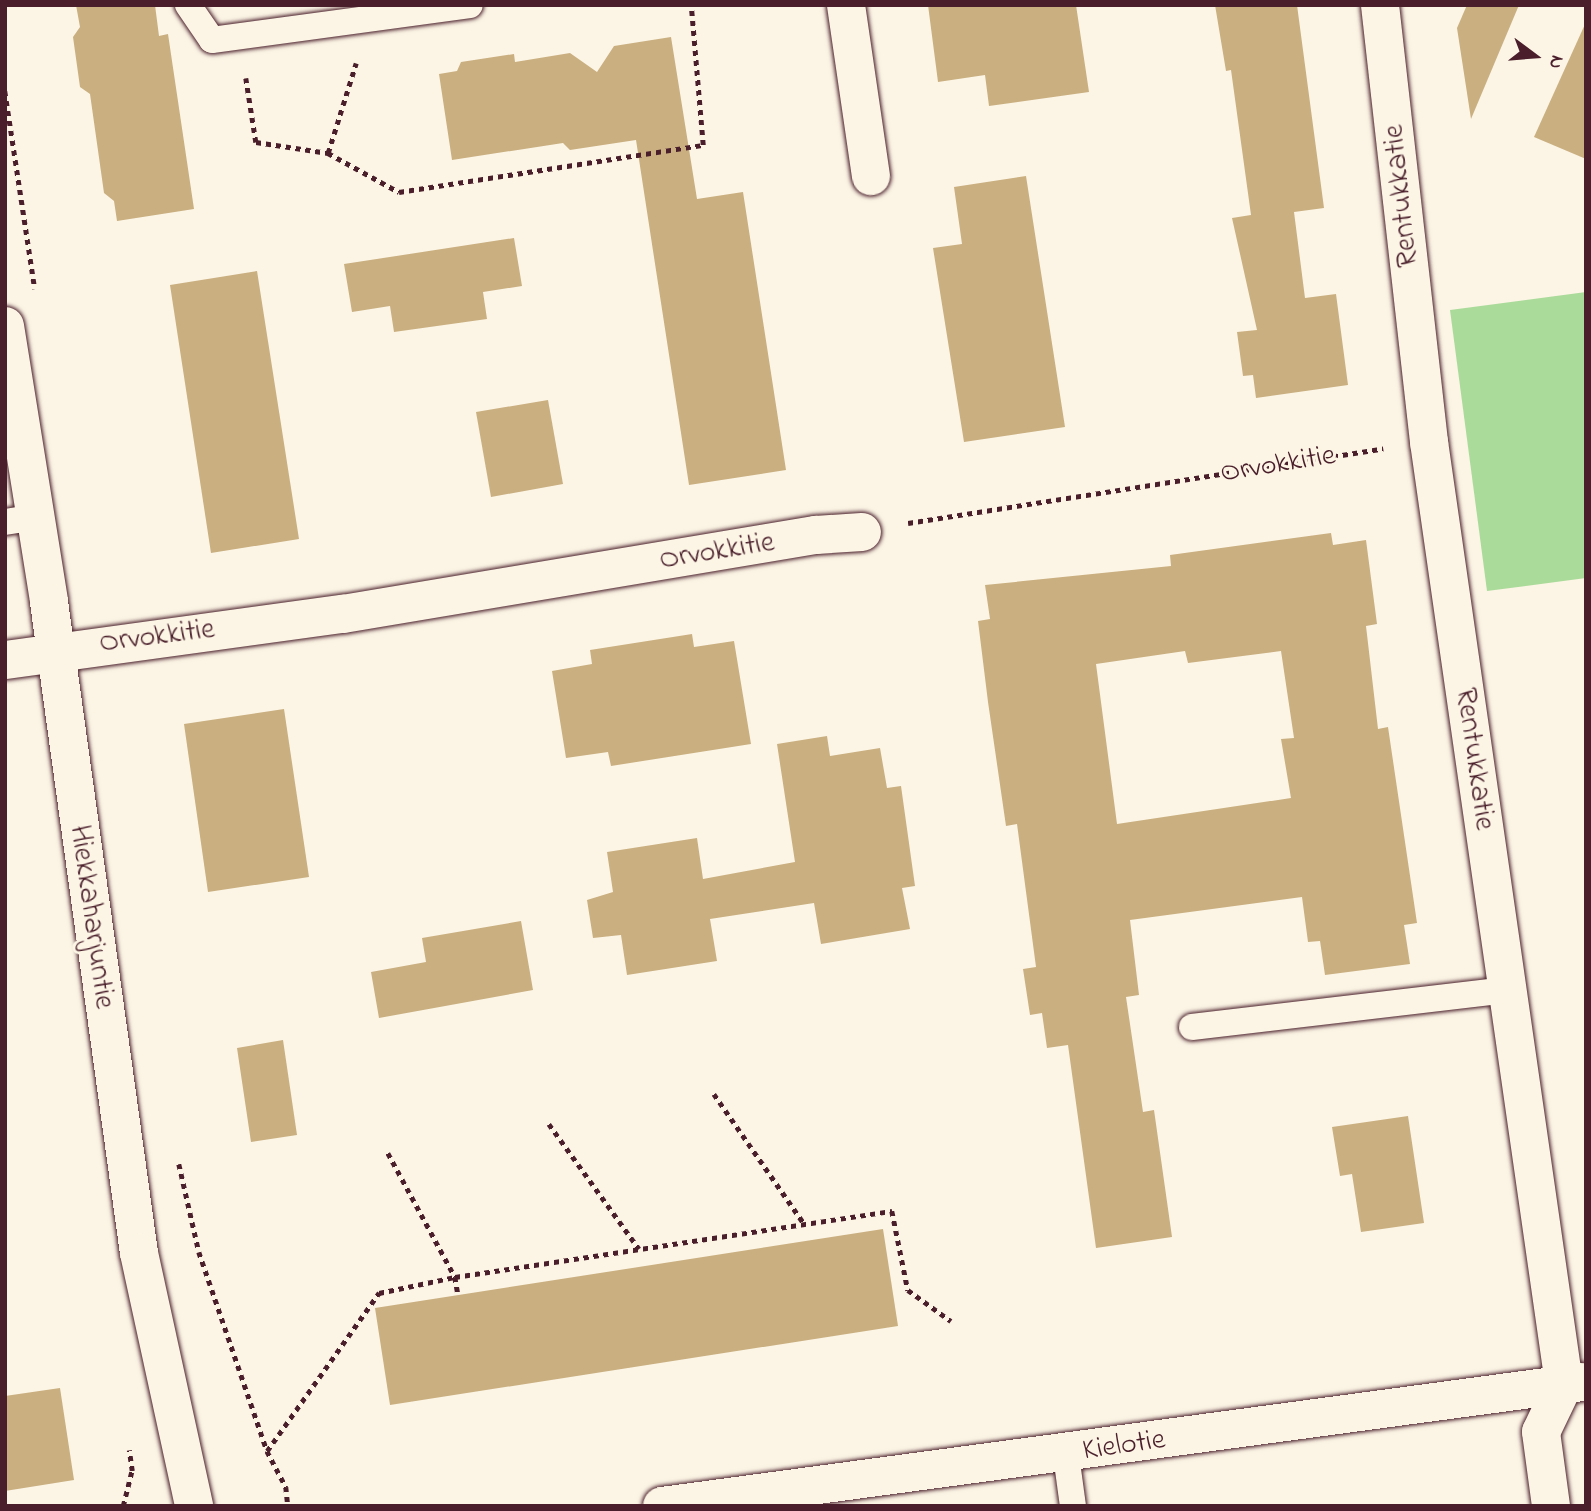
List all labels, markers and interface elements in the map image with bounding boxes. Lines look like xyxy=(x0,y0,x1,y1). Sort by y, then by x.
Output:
north arrow xyxy=(1500,21,1570,91)
text: N xyxy=(1541,52,1570,72)
street label: Rentukkatie xyxy=(1377,123,1427,269)
street label: Orvokkitie xyxy=(1218,438,1338,492)
street label: Orvokkitie xyxy=(657,525,777,579)
street label: Orvokkitie xyxy=(97,612,217,662)
street label: Rentukkatie xyxy=(1446,686,1502,832)
street label: Hiekkaharjuntie xyxy=(60,823,122,1011)
street label: Kielotie xyxy=(1080,1422,1168,1470)

